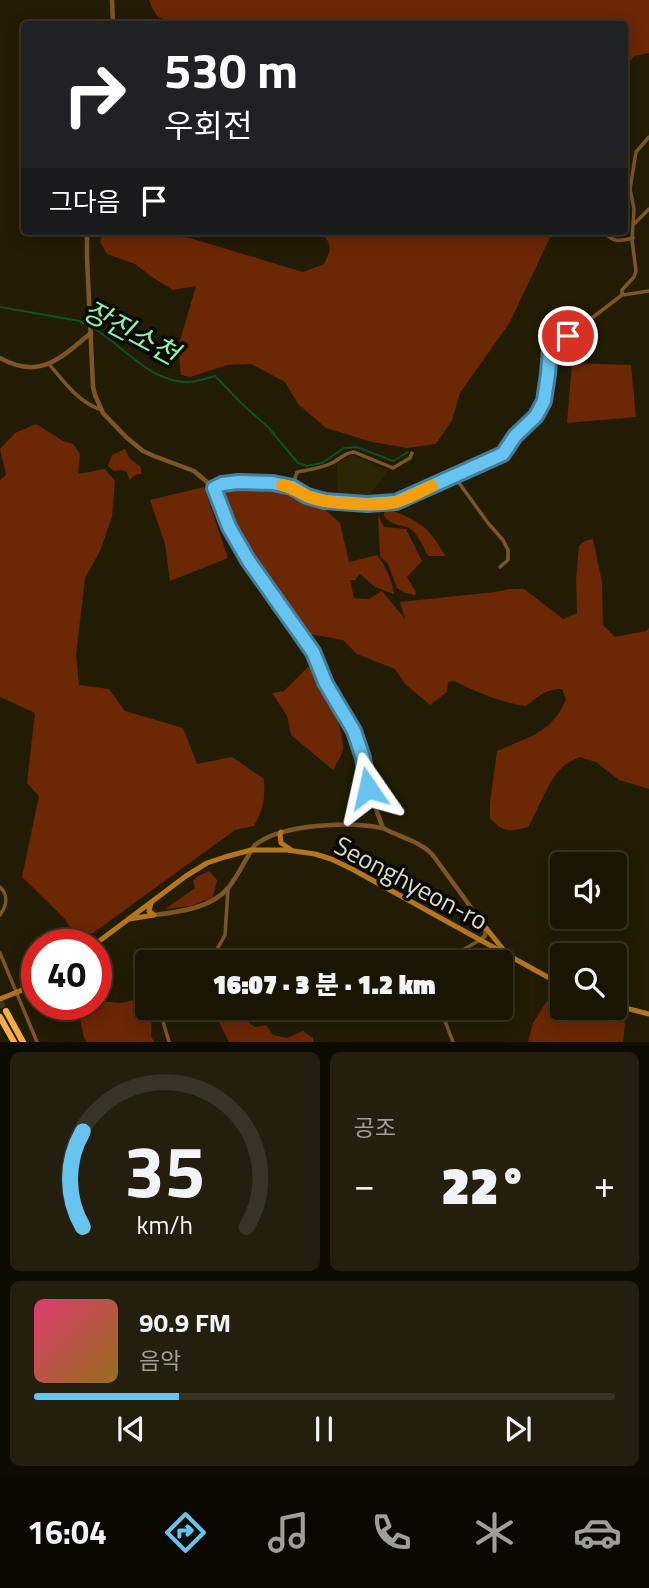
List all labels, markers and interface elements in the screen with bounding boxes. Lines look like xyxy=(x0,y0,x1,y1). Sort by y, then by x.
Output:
text: 530 m xyxy=(164,32,298,107)
icon: right xyxy=(49,49,140,140)
text: 우회전 xyxy=(164,101,252,149)
text: 그다음 xyxy=(49,182,121,221)
icon: arrive xyxy=(135,182,173,220)
water label: 장진소천 xyxy=(76,288,190,376)
pin xyxy=(538,306,598,366)
icon: arrive xyxy=(549,317,587,355)
position arrow xyxy=(331,751,405,825)
street label: Seonghyeon-ro xyxy=(327,826,495,939)
map controls xyxy=(550,852,627,1020)
button: sound xyxy=(550,852,627,929)
speed limit sign: 40 xyxy=(21,929,112,1020)
button: search xyxy=(550,943,627,1020)
text: 16:07 · 3 분 · 1.2 km xyxy=(213,965,435,1004)
text: 공조 xyxy=(354,1110,396,1145)
text: 35 xyxy=(124,1116,206,1226)
text: 22° xyxy=(441,1145,527,1224)
text: − xyxy=(354,1155,375,1213)
text: + xyxy=(594,1155,615,1213)
text: km/h xyxy=(136,1206,193,1244)
text: 90.9 FM xyxy=(139,1303,231,1342)
text: 음악 xyxy=(139,1343,181,1378)
icon: previous xyxy=(112,1410,150,1448)
icon: pause xyxy=(305,1410,343,1448)
icon: next xyxy=(499,1410,537,1448)
text: 16:04 xyxy=(27,1508,107,1556)
icon: directions xyxy=(161,1508,210,1557)
icon: music xyxy=(264,1508,313,1557)
icon: phone xyxy=(367,1508,416,1557)
icon: climate xyxy=(470,1508,519,1557)
icon: car xyxy=(573,1508,622,1557)

